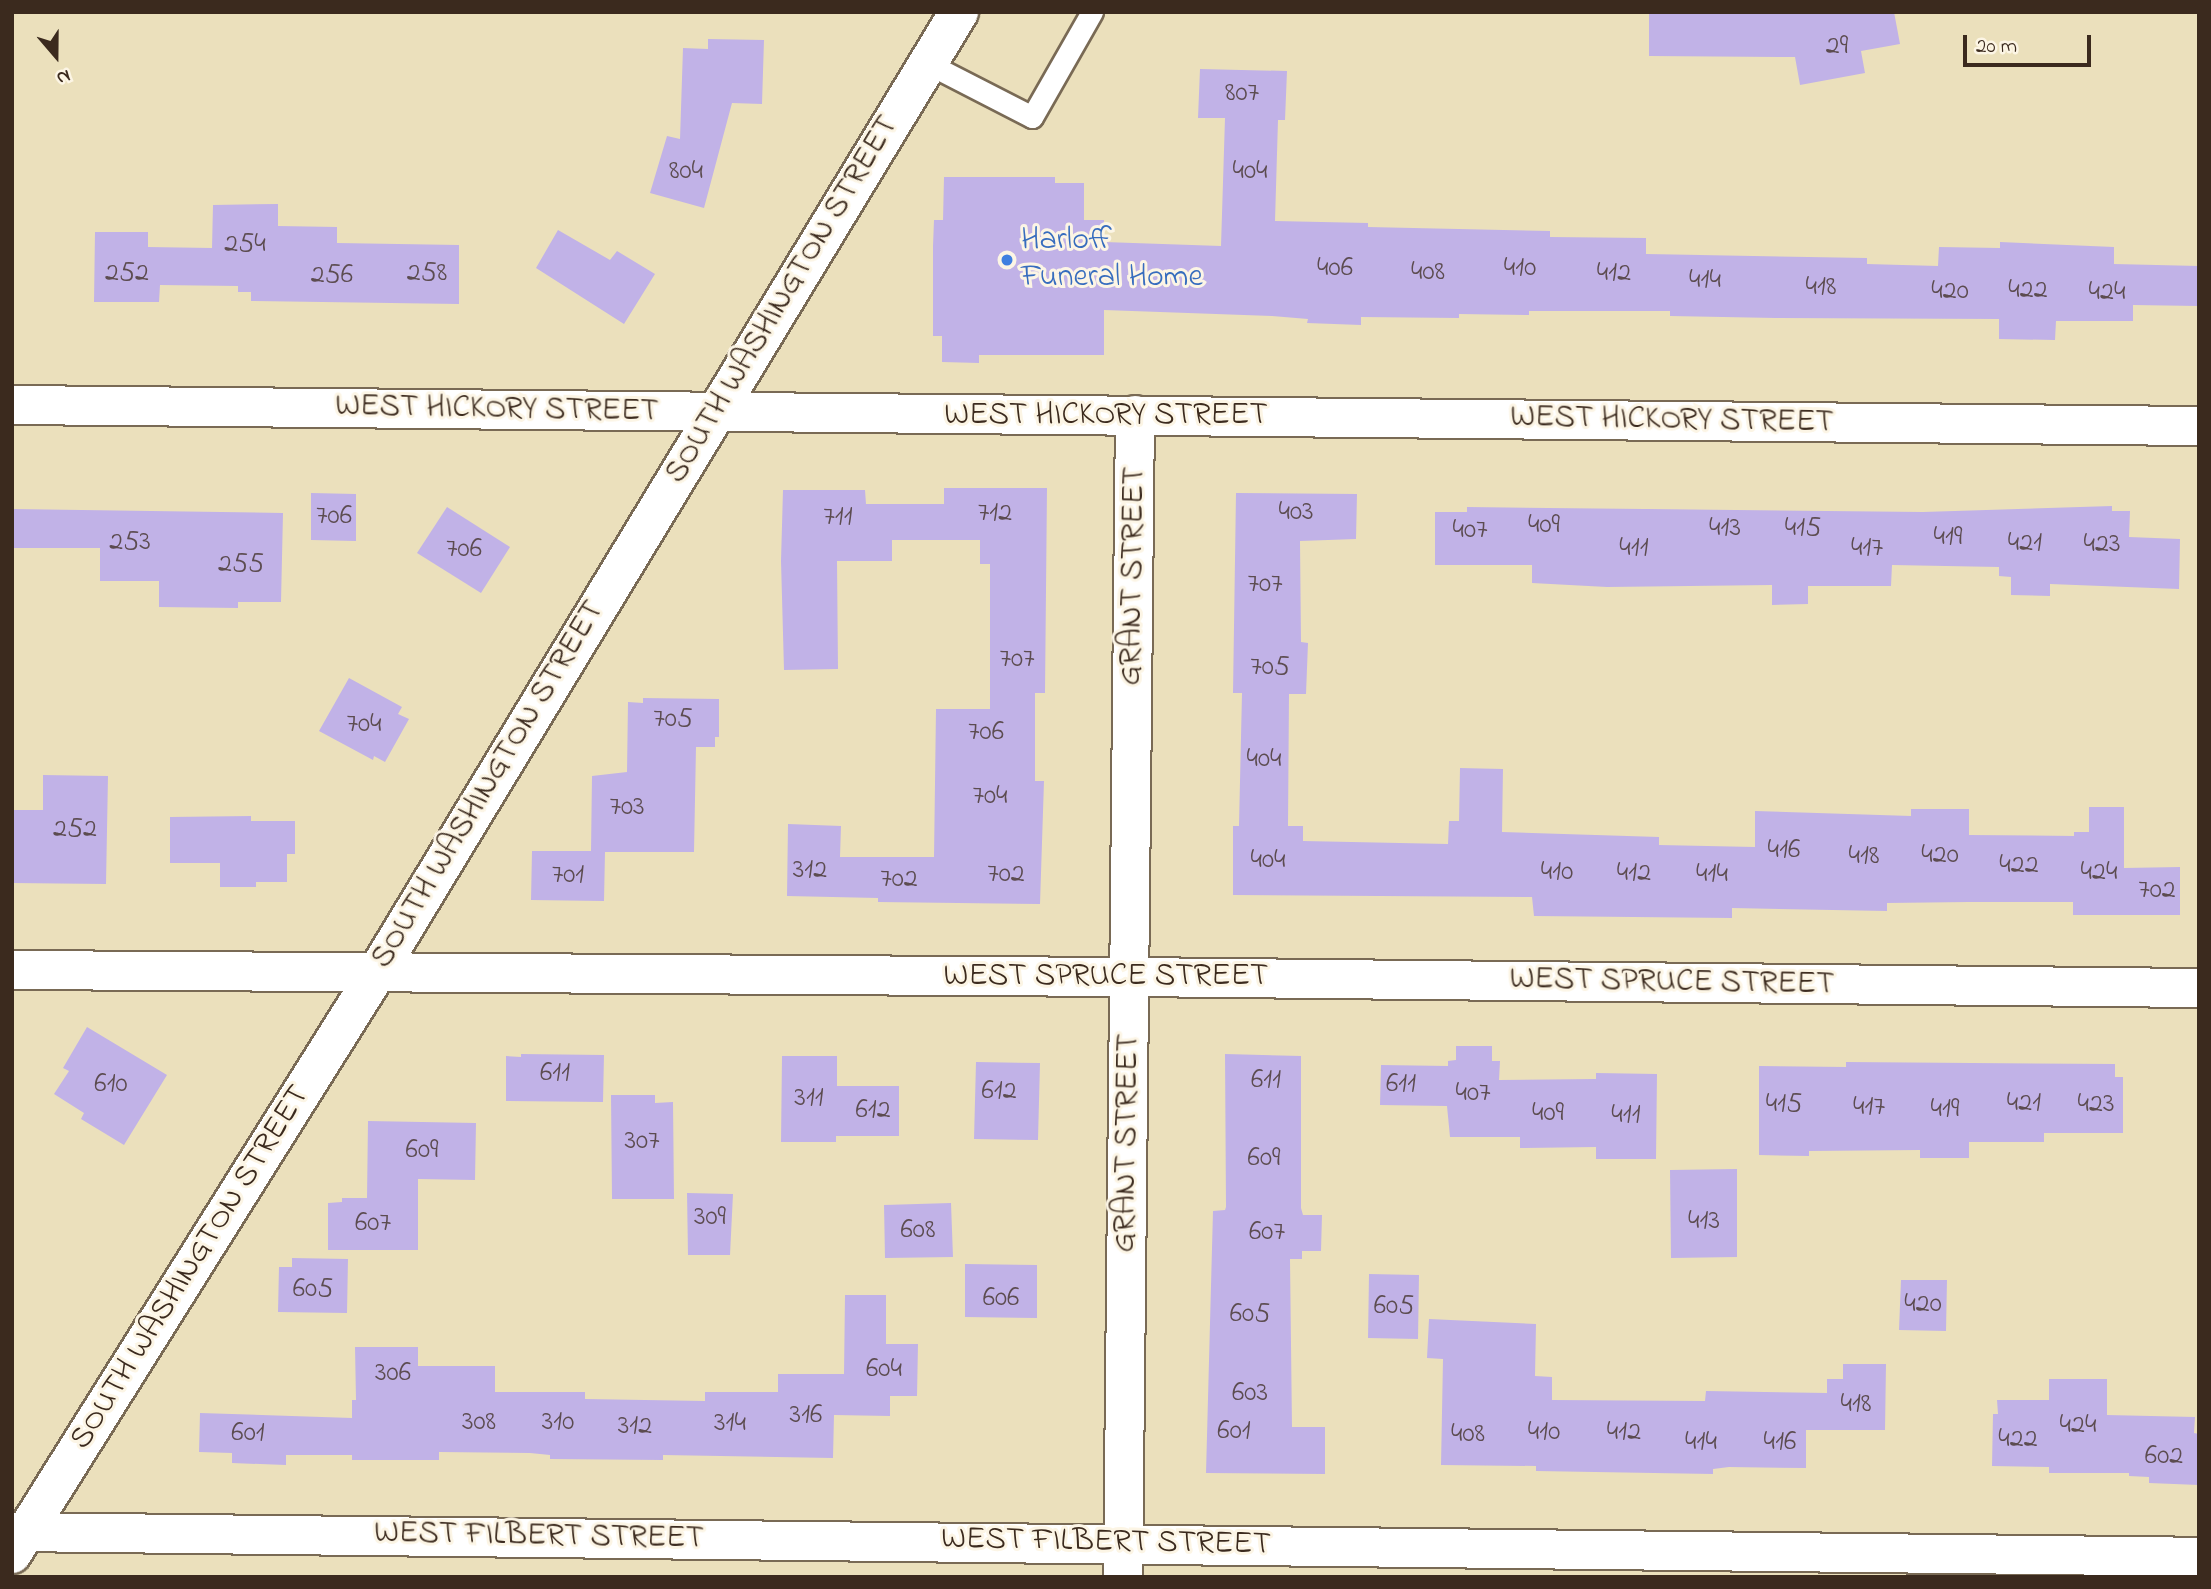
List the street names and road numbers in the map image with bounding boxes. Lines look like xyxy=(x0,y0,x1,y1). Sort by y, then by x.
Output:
street label: SOUTH WASHINGTON STREET xyxy=(658,109,908,491)
street label: WEST HICKORY STREET xyxy=(335,388,659,432)
street label: WEST HICKORY STREET xyxy=(944,397,1268,435)
street label: WEST HICKORY STREET xyxy=(1510,399,1834,443)
street label: GRANT STREET xyxy=(1113,466,1155,686)
street label: SOUTH WASHINGTON STREET xyxy=(364,594,614,976)
street label: WEST SPRUCE STREET xyxy=(944,958,1268,996)
street label: WEST SPRUCE STREET xyxy=(1509,961,1835,1005)
street label: GRANT STREET xyxy=(1107,1033,1149,1253)
street label: SOUTH WASHINGTON STREET xyxy=(63,1079,319,1457)
street label: WEST FILBERT STREET xyxy=(374,1515,704,1559)
street label: WEST FILBERT STREET xyxy=(941,1521,1271,1565)

